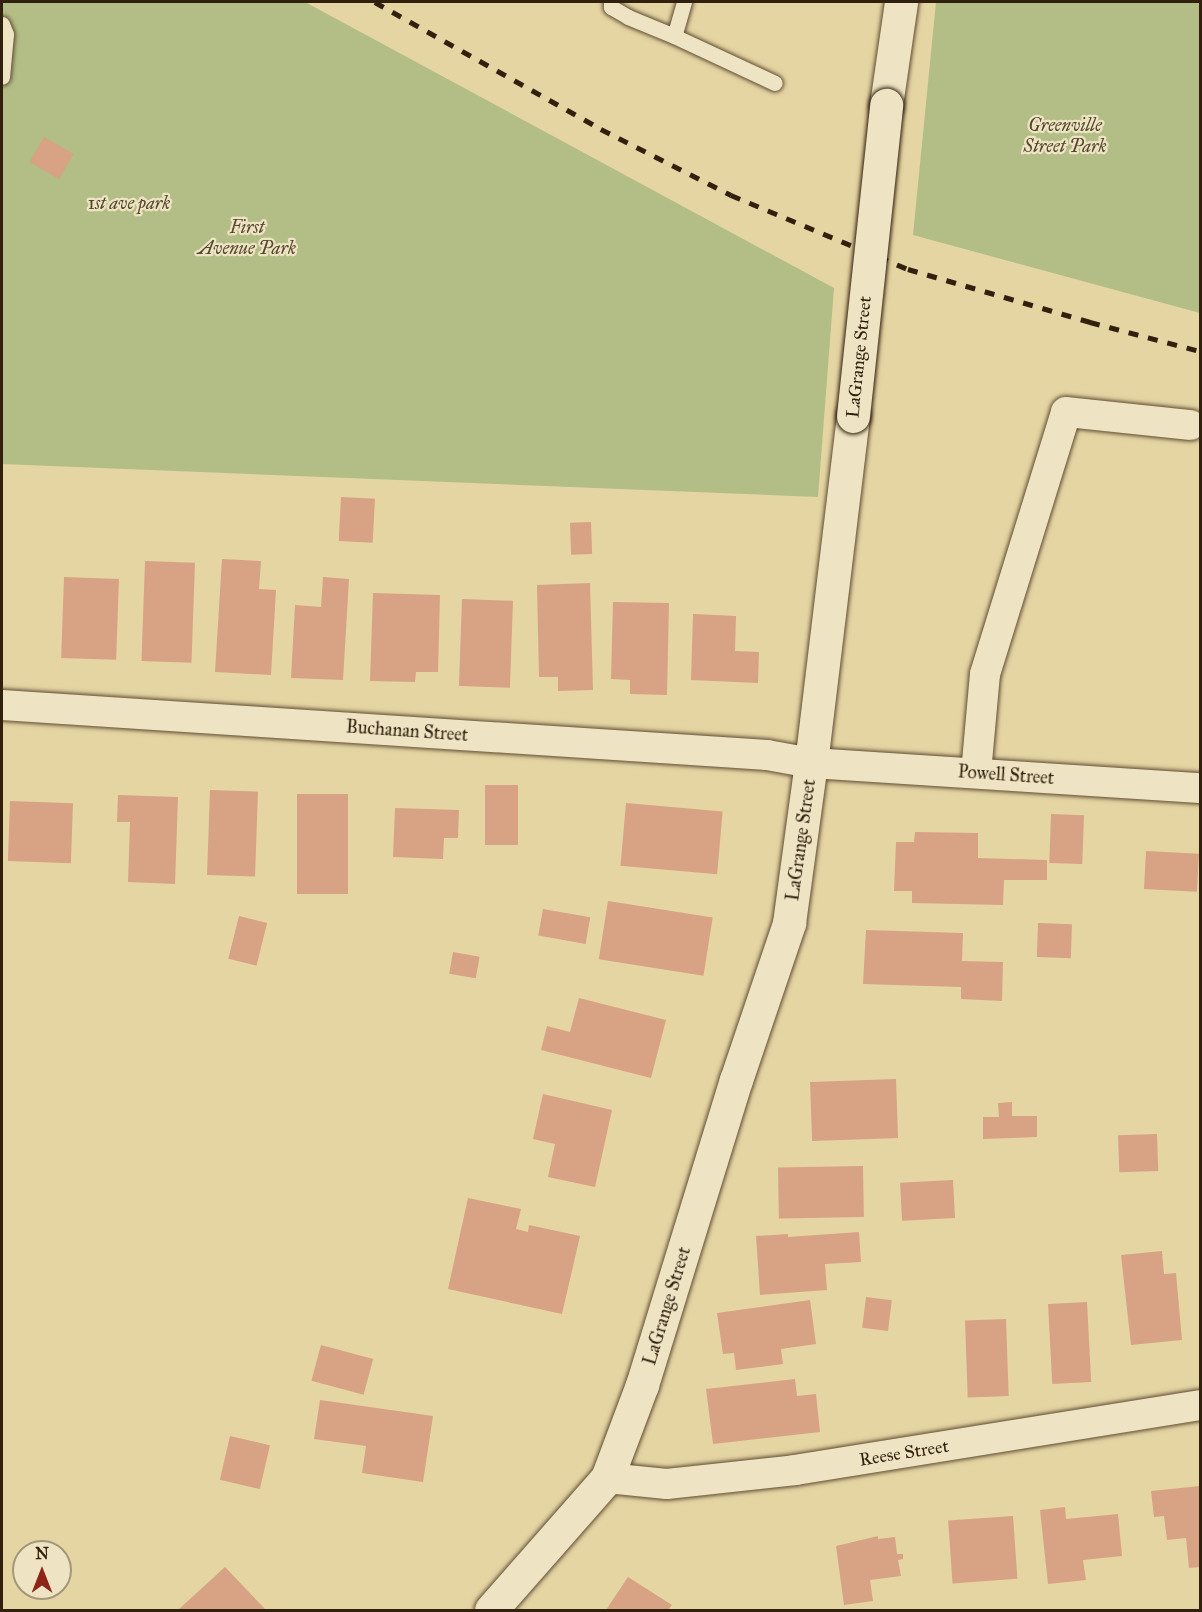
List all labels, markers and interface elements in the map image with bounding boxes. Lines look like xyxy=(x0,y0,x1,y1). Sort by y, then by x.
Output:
park label: Greenville Street Park xyxy=(1023,115,1107,158)
park label: 1st ave park xyxy=(88,192,170,214)
park label: First Avenue Park xyxy=(198,217,296,260)
street label: LaGrange Street xyxy=(842,295,876,419)
street label: Buchanan Street xyxy=(345,716,469,746)
street label: Powell Street xyxy=(957,761,1055,789)
street label: LaGrange Street xyxy=(782,778,820,902)
street label: LaGrange Street xyxy=(639,1244,695,1368)
street label: Reese Street xyxy=(858,1435,950,1471)
north arrow xyxy=(12,1540,72,1600)
text: N xyxy=(35,1544,49,1563)

